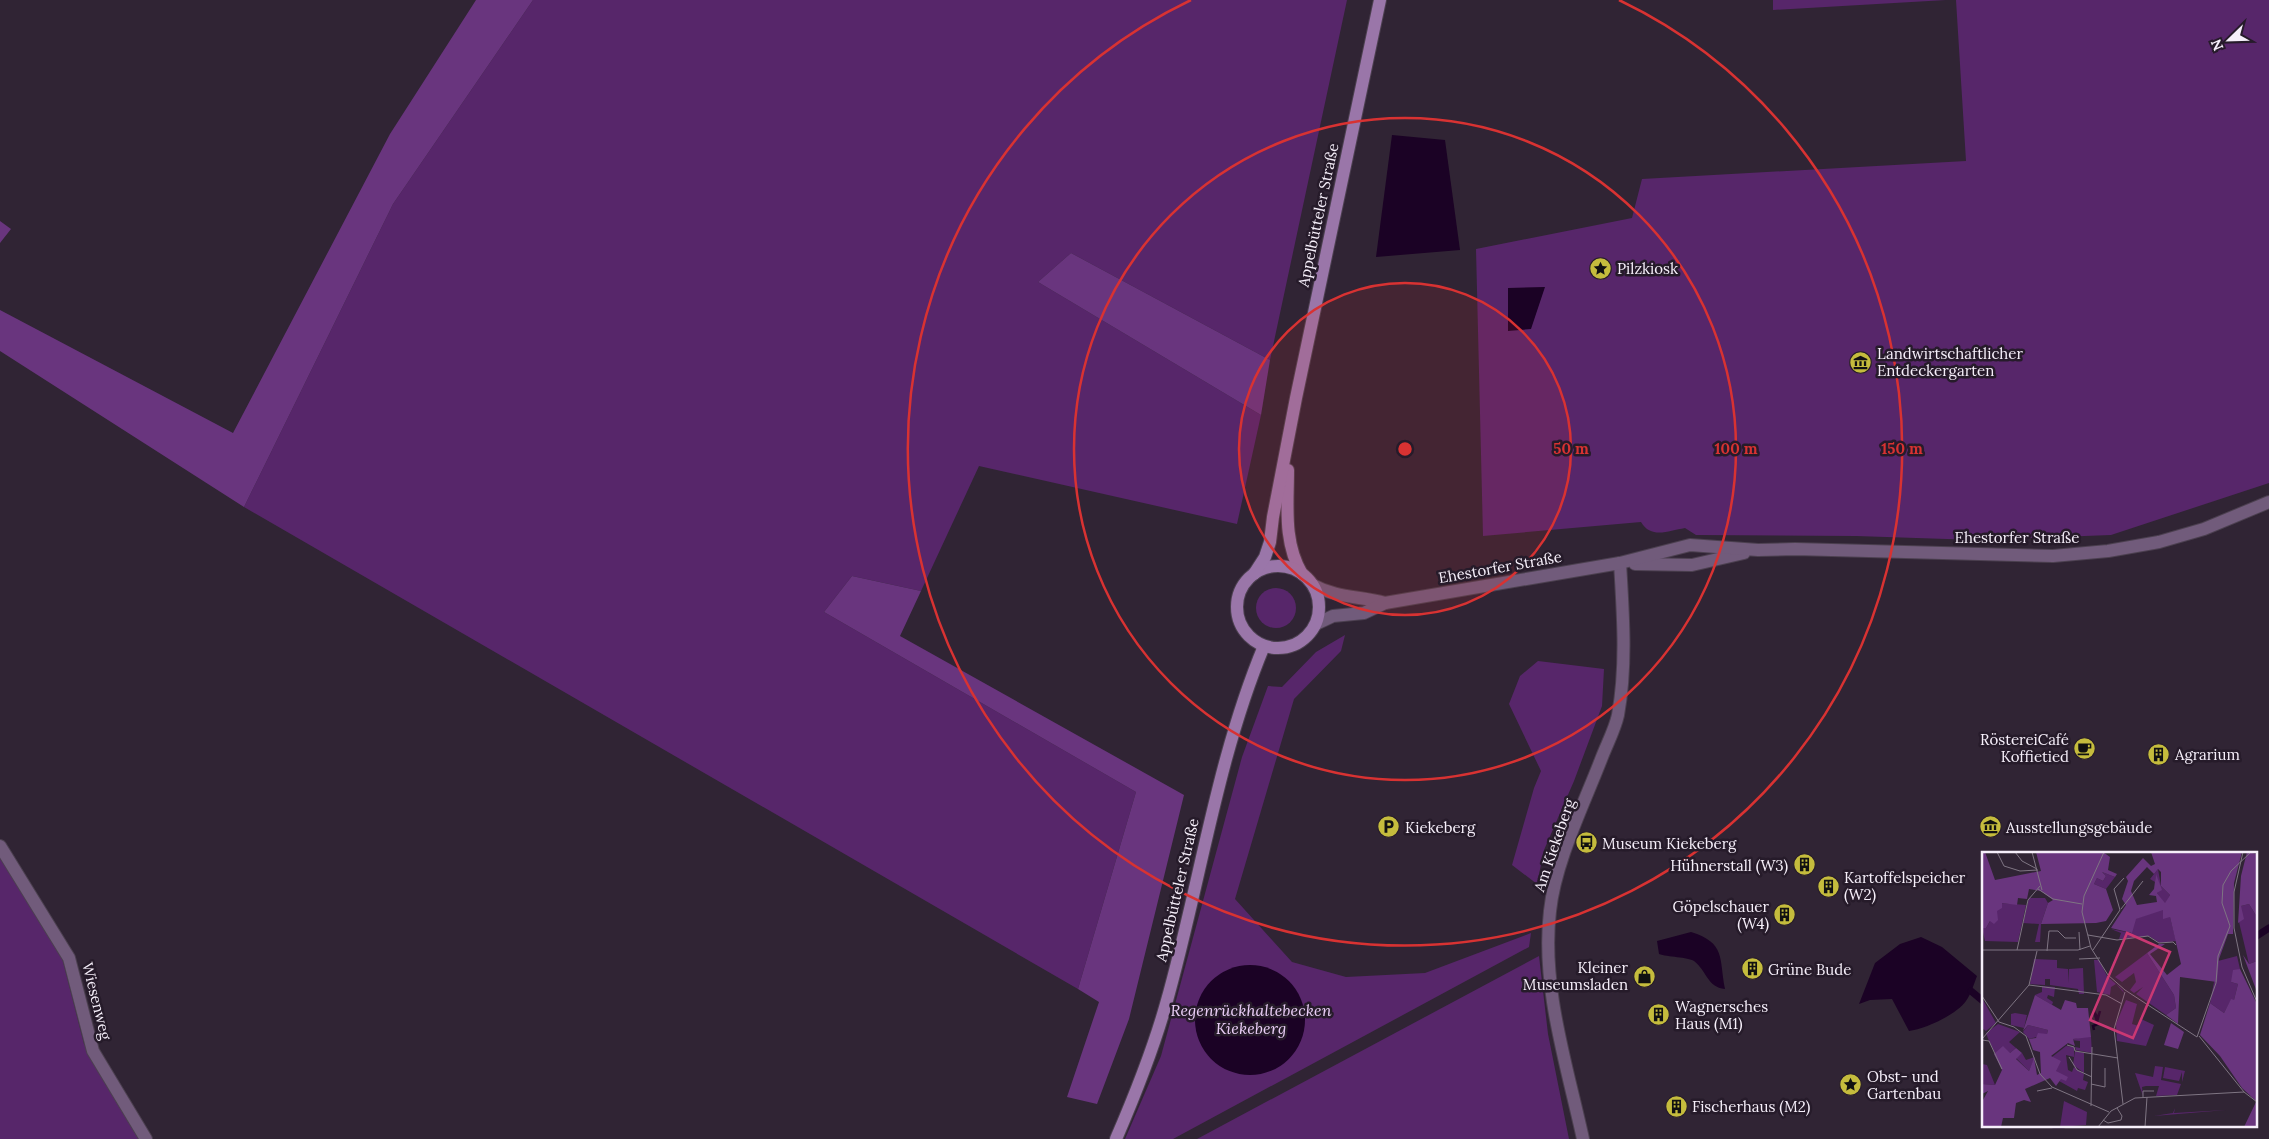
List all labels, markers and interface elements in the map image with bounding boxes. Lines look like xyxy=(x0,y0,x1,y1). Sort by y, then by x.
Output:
north arrow xyxy=(2204,15,2254,65)
text: N xyxy=(2207,36,2227,54)
street label: Appelbütteler Straße xyxy=(1293,141,1343,290)
place icon: Pilzkiosk xyxy=(1589,256,1613,280)
place label: Pilzkiosk xyxy=(1617,259,1678,278)
place label: Landwirtschaftlicher Entdeckergarten xyxy=(1877,344,2023,380)
museum icon: Landwirtschaftlicher Entdeckergarten xyxy=(1849,350,1873,374)
text: 50 m xyxy=(1553,439,1589,458)
text: 100 m xyxy=(1715,439,1758,458)
text: 150 m xyxy=(1881,439,1923,458)
centre of rings xyxy=(1396,440,1414,458)
street label: Ehestorfer Straße xyxy=(1955,528,2079,547)
street label: Ehestorfer Straße xyxy=(1437,547,1563,587)
place label: RöstereiCafé Koffietied xyxy=(1980,730,2069,766)
cafe icon: RöstereiCafé Koffietied xyxy=(2073,736,2097,760)
building icon: Agrarium xyxy=(2147,742,2171,766)
place label: Agrarium xyxy=(2174,745,2240,764)
street label: Am Kiekeberg xyxy=(1529,795,1579,895)
parking icon: Kiekeberg xyxy=(1377,815,1401,839)
museum icon: Ausstellungsgebäude xyxy=(1978,815,2002,839)
street label: Appelbütteler Straße xyxy=(1151,817,1203,964)
place label: Kiekeberg xyxy=(1405,818,1476,837)
place label: Ausstellungsgebäude xyxy=(2005,818,2152,837)
bus stop icon: Museum Kiekeberg xyxy=(1574,831,1598,855)
place label: Museum Kiekeberg xyxy=(1602,834,1737,853)
inset map xyxy=(1982,852,2256,1126)
building icon: Hühnerstall (W3) xyxy=(1792,853,1816,877)
place label: Hühnerstall (W3) xyxy=(1670,856,1788,876)
place label: Kartoffelspeicher (W2) xyxy=(1844,868,1966,905)
building icon: Kartoffelspeicher (W2) xyxy=(1816,874,1840,898)
place label: Göpelschauer (W4) xyxy=(1673,897,1770,934)
building icon: Göpelschauer (W4) xyxy=(1773,903,1797,927)
building icon: Grüne Bude xyxy=(1740,957,1764,981)
place label: Kleiner Museumsladen xyxy=(1523,958,1628,994)
street label: Wiesenweg xyxy=(78,960,116,1042)
place label: Grüne Bude xyxy=(1768,960,1851,979)
shop icon: Kleiner Museumsladen xyxy=(1632,964,1656,988)
place label: Wagnersches Haus (M1) xyxy=(1675,997,1768,1034)
water label: Regenrückhaltebecken Kiekeberg xyxy=(1171,1000,1332,1038)
building icon: Wagnersches Haus (M1) xyxy=(1647,1003,1671,1027)
place label: Obst- und Gartenbau xyxy=(1867,1067,1941,1103)
place icon: Obst- und Gartenbau xyxy=(1839,1073,1863,1097)
building icon: Fischerhaus (M2) xyxy=(1664,1094,1688,1118)
place label: Fischerhaus (M2) xyxy=(1692,1097,1811,1117)

